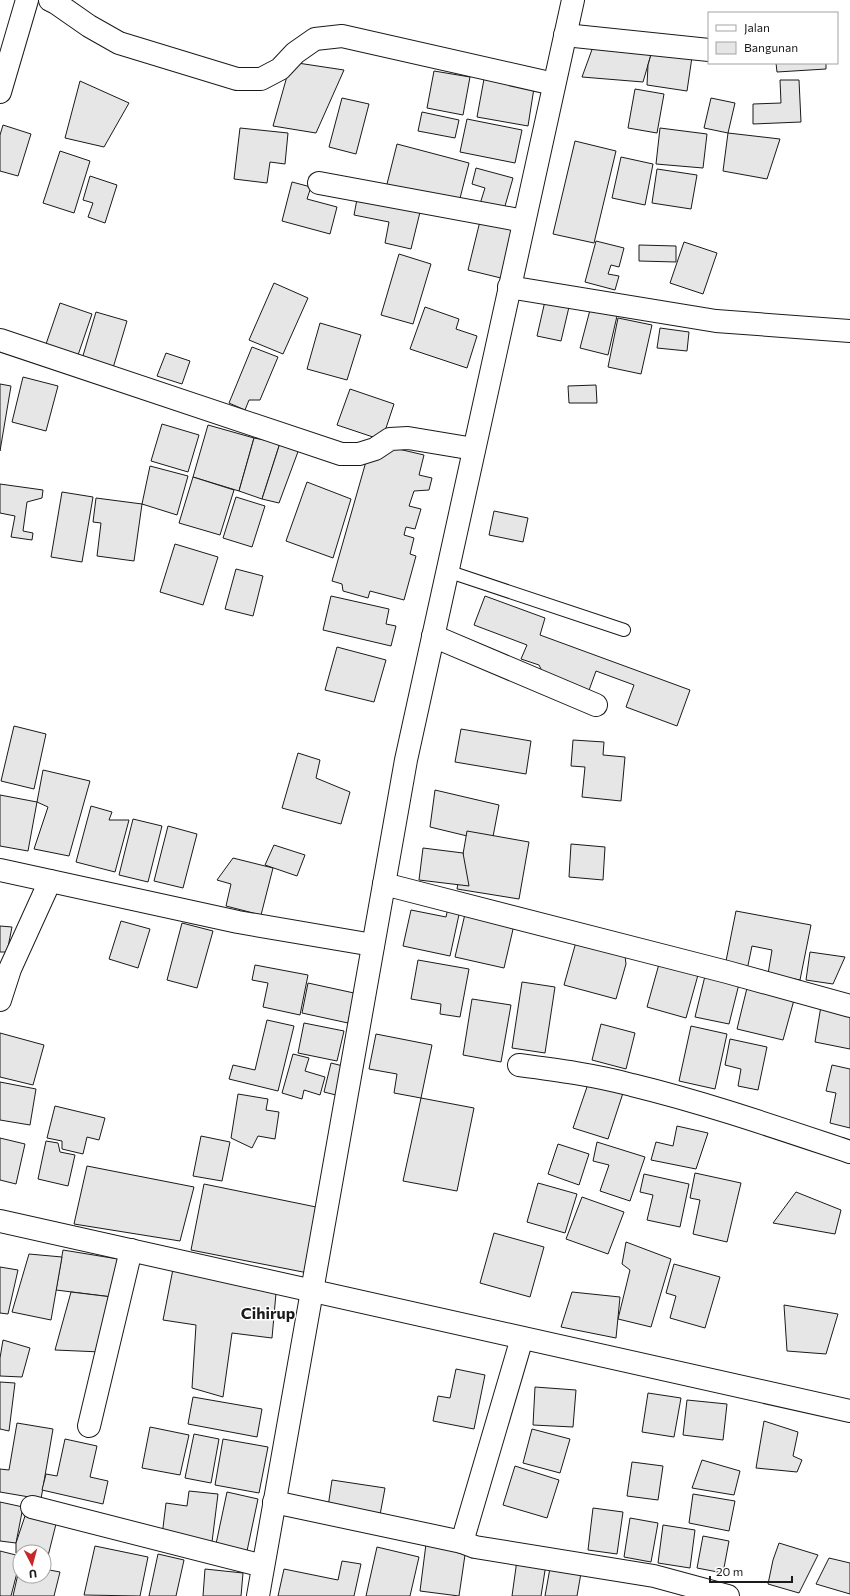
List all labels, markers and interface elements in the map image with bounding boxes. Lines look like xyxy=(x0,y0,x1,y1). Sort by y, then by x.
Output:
legend xyxy=(708,12,838,64)
text: Jalan xyxy=(744,20,770,35)
text: Bangunan xyxy=(744,40,798,54)
district label: Cihirup xyxy=(241,1303,295,1322)
north arrow xyxy=(12,1544,52,1584)
scale bar xyxy=(710,1558,792,1584)
text: 20 m xyxy=(716,1564,743,1578)
text: U xyxy=(28,1568,38,1581)

